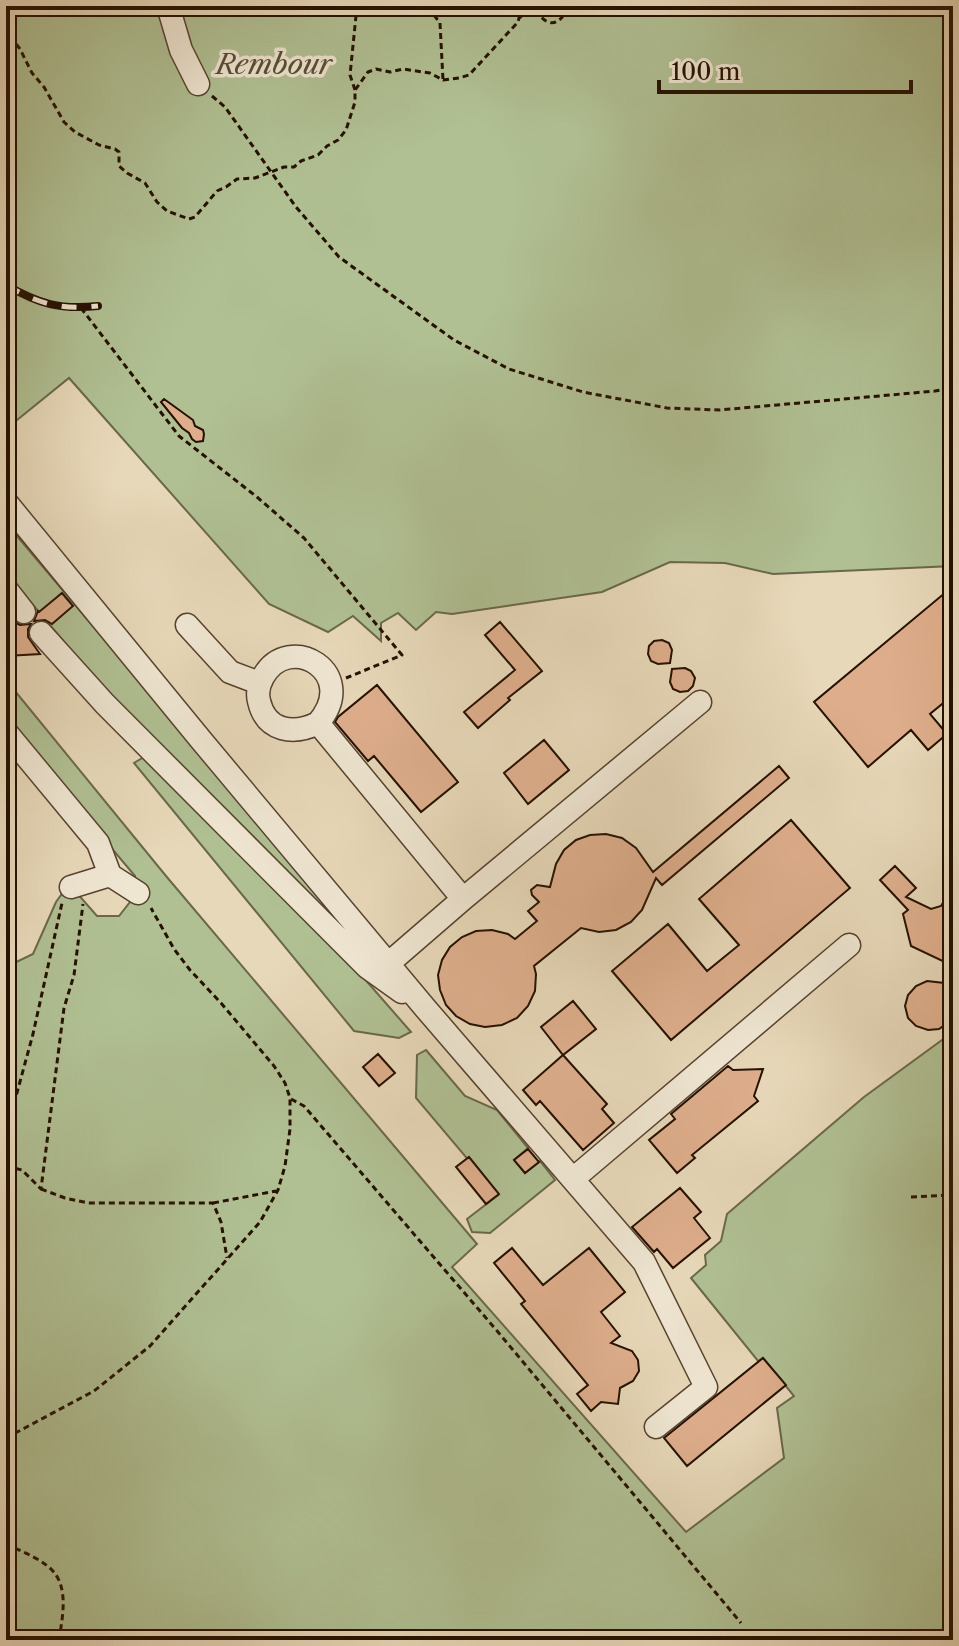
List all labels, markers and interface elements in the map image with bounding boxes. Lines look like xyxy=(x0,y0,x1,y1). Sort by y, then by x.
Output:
scale bar xyxy=(659,44,911,94)
park label: Rembour xyxy=(214,47,334,81)
text: 100 m xyxy=(671,57,740,86)

